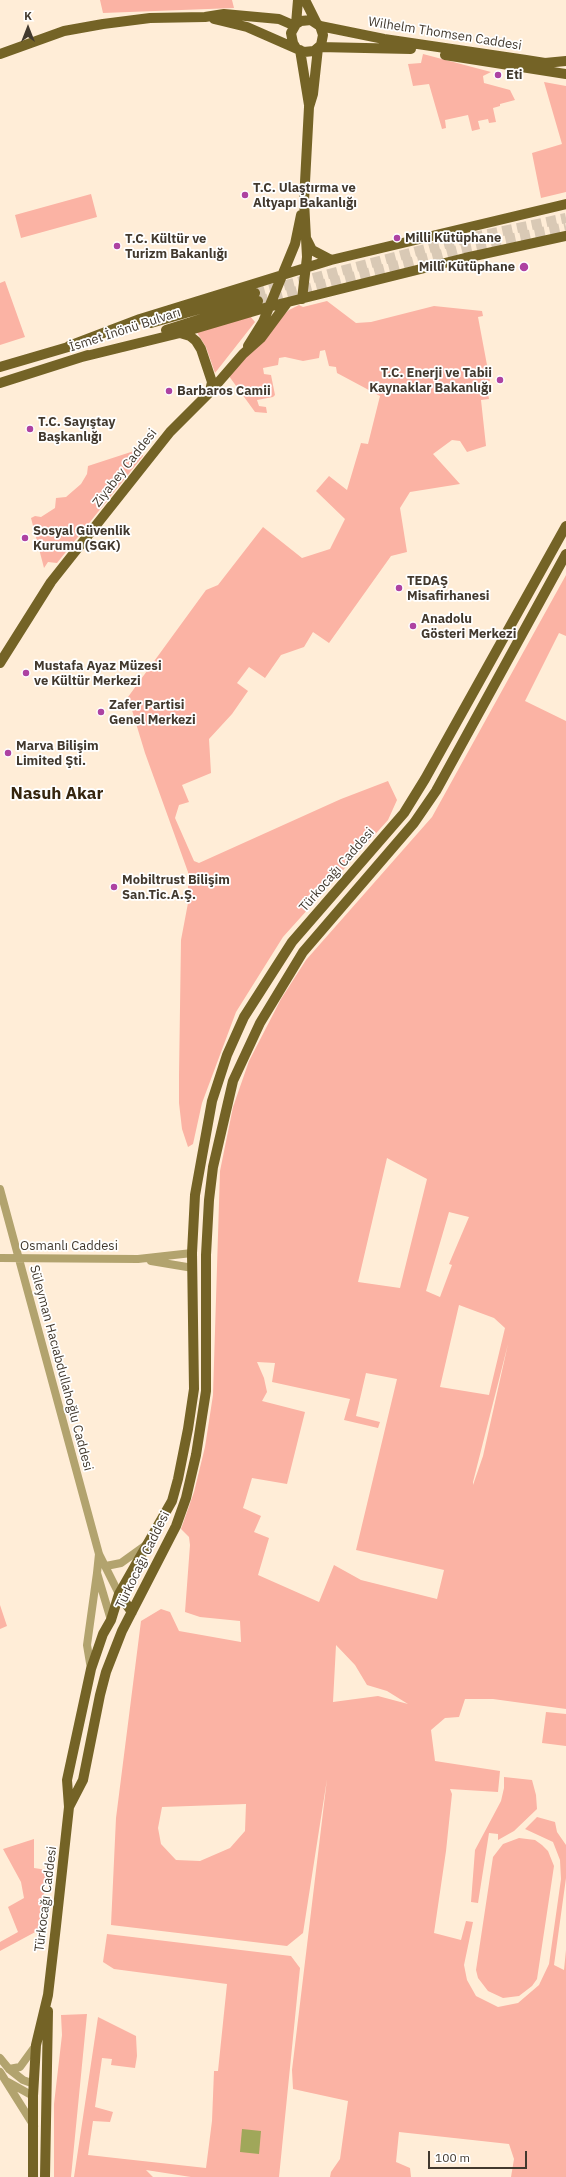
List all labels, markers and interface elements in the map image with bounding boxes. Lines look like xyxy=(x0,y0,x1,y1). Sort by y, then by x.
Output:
north arrow xyxy=(8,8,48,48)
text: K xyxy=(24,9,32,23)
street label: Wilhelm Thomsen Caddesi xyxy=(367,14,523,54)
place label: Eti xyxy=(506,67,523,83)
marker: Eti xyxy=(493,70,503,80)
place label: T.C. Ulaştırma ve Altyapı Bakanlığı xyxy=(253,180,357,211)
marker: T.C. Ulaştırma ve Altyapı Bakanlığı xyxy=(240,190,250,200)
place label: Milli Kütüphane xyxy=(405,230,501,246)
place label: T.C. Kültür ve Turizm Bakanlığı xyxy=(125,231,228,262)
marker: Milli Kütüphane xyxy=(392,233,402,243)
marker: T.C. Kültür ve Turizm Bakanlığı xyxy=(112,241,122,251)
place label: Millî Kütüphane xyxy=(419,259,515,275)
marker: Millî Kütüphane xyxy=(518,261,530,273)
street label: İsmet İnönü Bulvarı xyxy=(67,305,183,355)
place label: T.C. Enerji ve Tabii Kaynaklar Bakanlığı xyxy=(369,365,492,396)
marker: T.C. Enerji ve Tabii Kaynaklar Bakanlığı xyxy=(495,375,505,385)
place label: Barbaros Camii xyxy=(177,383,271,399)
marker: Barbaros Camii xyxy=(164,386,174,396)
place label: T.C. Sayıştay Başkanlığı xyxy=(38,414,115,445)
marker: T.C. Sayıştay Başkanlığı xyxy=(25,424,35,434)
street label: Ziyabey Caddesi xyxy=(90,426,160,510)
place label: Sosyal Güvenlik Kurumu (SGK) xyxy=(33,523,130,554)
marker: Sosyal Güvenlik Kurumu (SGK) xyxy=(20,533,30,543)
place label: TEDAŞ Misafirhanesi xyxy=(407,573,489,604)
marker: TEDAŞ Misafirhanesi xyxy=(394,583,404,593)
place label: Anadolu Gösteri Merkezi xyxy=(421,611,516,642)
marker: Anadolu Gösteri Merkezi xyxy=(408,621,418,631)
place label: Mustafa Ayaz Müzesi ve Kültür Merkezi xyxy=(34,658,162,689)
marker: Mustafa Ayaz Müzesi ve Kültür Merkezi xyxy=(21,668,31,678)
place label: Zafer Partisi Genel Merkezi xyxy=(109,697,196,728)
marker: Zafer Partisi Genel Merkezi xyxy=(96,707,106,717)
place label: Marva Bilişim Limited Şti. xyxy=(16,738,99,769)
marker: Marva Bilişim Limited Şti. xyxy=(3,748,13,758)
district label: Nasuh Akar xyxy=(11,784,103,804)
street label: Türkocağı Caddesi xyxy=(296,825,378,915)
place label: Mobiltrust Bilişim San.Tic.A.Ş. xyxy=(122,872,230,903)
marker: Mobiltrust Bilişim San.Tic.A.Ş. xyxy=(109,882,119,892)
street label: Osmanlı Caddesi xyxy=(20,1238,118,1254)
street label: Süleyman Hacıabdullahoğlu Caddesi xyxy=(26,1263,96,1473)
street label: Türkocağı Caddesi xyxy=(113,1509,173,1611)
street label: Türkocağı Caddesi xyxy=(32,1845,60,1953)
scale bar xyxy=(430,2143,529,2169)
text: 100 m xyxy=(435,2150,470,2165)

